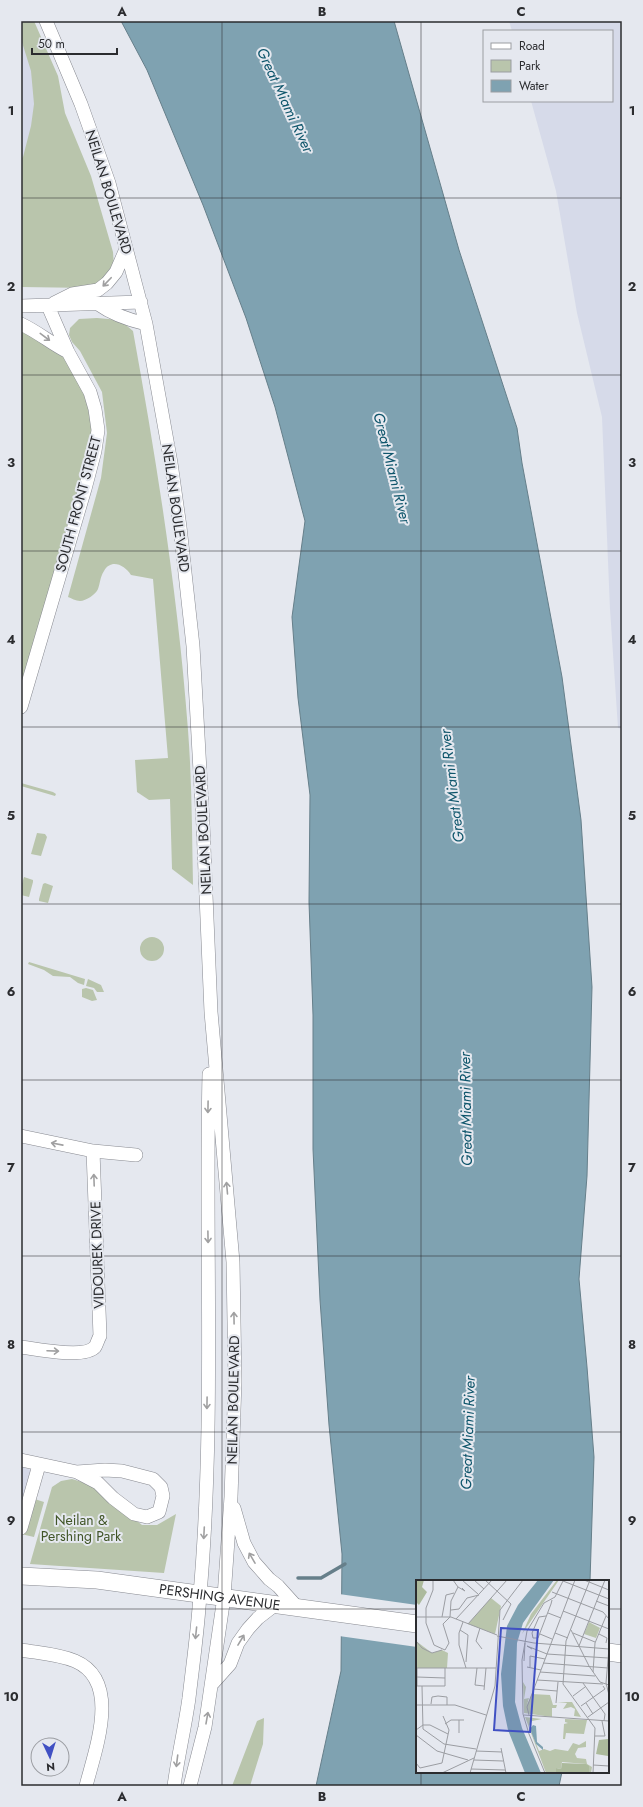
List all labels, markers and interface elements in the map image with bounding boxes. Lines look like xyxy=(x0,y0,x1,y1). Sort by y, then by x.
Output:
text: A xyxy=(116,2,127,21)
text: B xyxy=(318,2,327,21)
text: C xyxy=(516,2,526,21)
scale bar xyxy=(32,30,117,56)
legend xyxy=(483,30,613,102)
text: 50 m xyxy=(38,35,65,53)
text: Road xyxy=(519,37,545,55)
water label: Great Miami River xyxy=(251,44,319,157)
text: Park xyxy=(519,57,541,75)
text: Water xyxy=(519,77,550,95)
text: 1 xyxy=(8,101,14,120)
text: 1 xyxy=(629,101,635,120)
street label: NEILAN BOULEVARD xyxy=(81,127,137,257)
text: 2 xyxy=(7,277,15,296)
one-way arrow xyxy=(102,277,112,287)
text: 2 xyxy=(628,277,636,296)
one-way arrow xyxy=(39,333,50,342)
water label: Great Miami River xyxy=(368,410,417,527)
street label: SOUTH FRONT STREET xyxy=(50,434,106,574)
street label: NEILAN BOULEVARD xyxy=(157,443,195,573)
text: 3 xyxy=(7,453,15,472)
text: 3 xyxy=(628,453,636,472)
text: 4 xyxy=(6,630,16,649)
text: 4 xyxy=(627,630,637,649)
water label: Great Miami River xyxy=(434,727,470,844)
street label: NEILAN BOULEVARD xyxy=(190,765,216,895)
text: 5 xyxy=(7,806,15,825)
text: 5 xyxy=(628,806,636,825)
text: 6 xyxy=(7,982,16,1001)
text: 6 xyxy=(628,982,637,1001)
water label: Great Miami River xyxy=(454,1051,478,1166)
one-way arrow xyxy=(205,1100,212,1113)
one-way arrow xyxy=(51,1139,64,1147)
text: 7 xyxy=(7,1158,15,1177)
text: 7 xyxy=(628,1158,636,1177)
one-way arrow xyxy=(90,1174,98,1187)
one-way arrow xyxy=(223,1182,231,1195)
street label: VIDOUREK DRIVE xyxy=(85,1201,109,1309)
one-way arrow xyxy=(204,1230,212,1243)
one-way arrow xyxy=(230,1312,238,1325)
text: 8 xyxy=(7,1335,15,1354)
street label: NEILAN BOULEVARD xyxy=(222,1335,244,1465)
text: 8 xyxy=(628,1335,636,1354)
one-way arrow xyxy=(46,1348,59,1355)
water label: Great Miami River xyxy=(455,1375,481,1490)
one-way arrow xyxy=(203,1396,211,1409)
park label: Neilan & Pershing Park xyxy=(41,1510,122,1546)
text: 9 xyxy=(7,1511,16,1530)
text: 9 xyxy=(628,1511,637,1530)
one-way arrow xyxy=(200,1526,207,1539)
one-way arrow xyxy=(247,1552,255,1564)
street label: PERSHING AVENUE xyxy=(158,1579,282,1615)
inset map xyxy=(416,1580,609,1773)
one-way arrow xyxy=(192,1626,200,1639)
one-way arrow xyxy=(238,1634,246,1646)
text: 10 xyxy=(3,1687,19,1706)
text: 10 xyxy=(624,1687,640,1706)
one-way arrow xyxy=(203,1712,211,1725)
north arrow xyxy=(30,1737,70,1777)
one-way arrow xyxy=(173,1754,181,1767)
text: N xyxy=(46,1759,56,1775)
text: A xyxy=(116,1787,127,1806)
text: B xyxy=(318,1787,327,1806)
text: C xyxy=(516,1787,526,1806)

